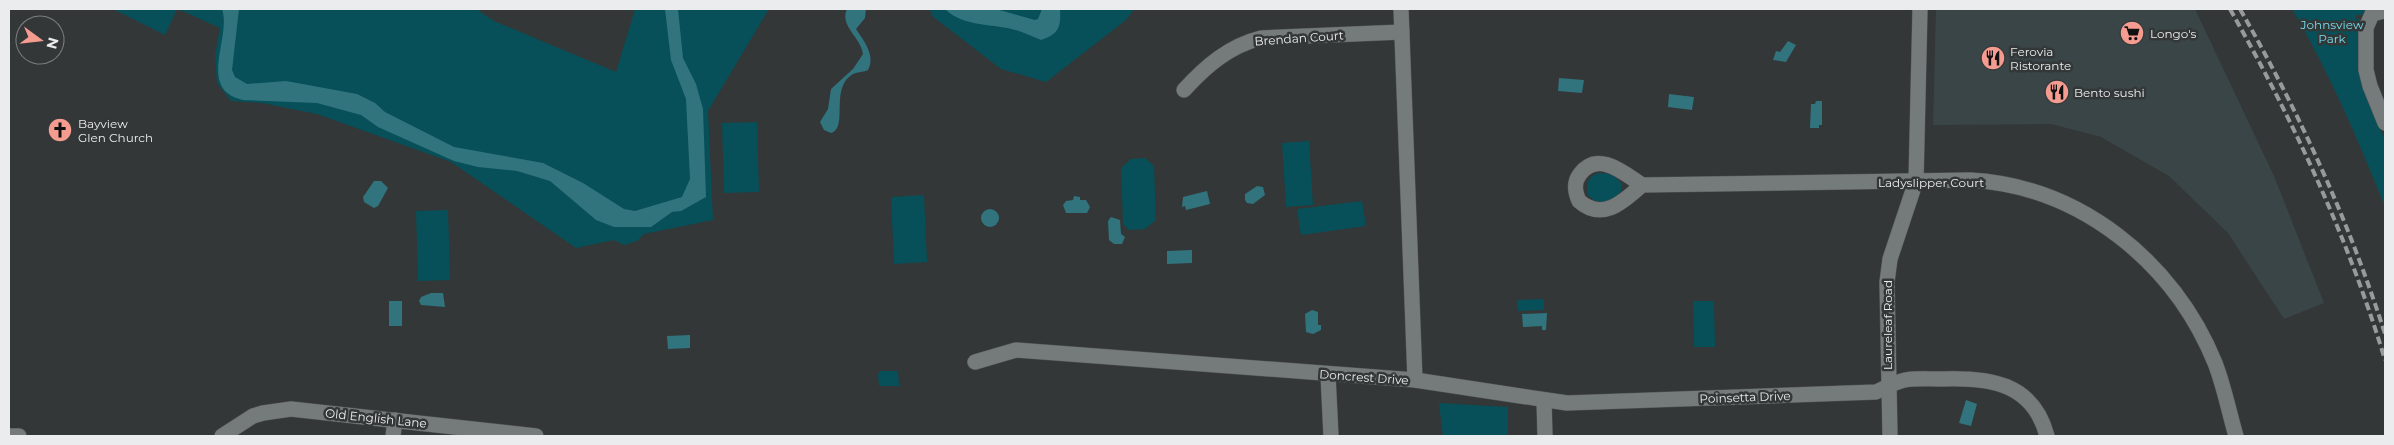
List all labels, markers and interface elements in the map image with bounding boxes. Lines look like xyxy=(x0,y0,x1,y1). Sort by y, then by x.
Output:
north arrow xyxy=(15,15,65,65)
park label: Johnsview Park xyxy=(2300,17,2364,46)
supermarket icon: Longo's xyxy=(2119,20,2145,46)
place label: Longo's xyxy=(2150,26,2197,41)
street label: Brendan Court xyxy=(1254,27,1344,49)
text: N xyxy=(42,36,63,51)
place label: Ferovia Ristorante xyxy=(2010,44,2071,73)
restaurant icon: Ferovia Ristorante xyxy=(1980,45,2006,71)
restaurant icon: Bento sushi xyxy=(2044,79,2070,105)
place label: Bento sushi xyxy=(2074,85,2145,100)
place label: Bayview Glen Church xyxy=(78,116,153,145)
church icon: Bayview Glen Church xyxy=(47,117,73,143)
street label: Ladyslipper Court xyxy=(1878,175,1984,190)
street label: Laureleaf Road xyxy=(1880,280,1895,370)
street label: Doncrest Drive xyxy=(1319,366,1409,388)
street label: Poinsetta Drive xyxy=(1699,388,1791,406)
street label: Old English Lane xyxy=(324,405,428,431)

